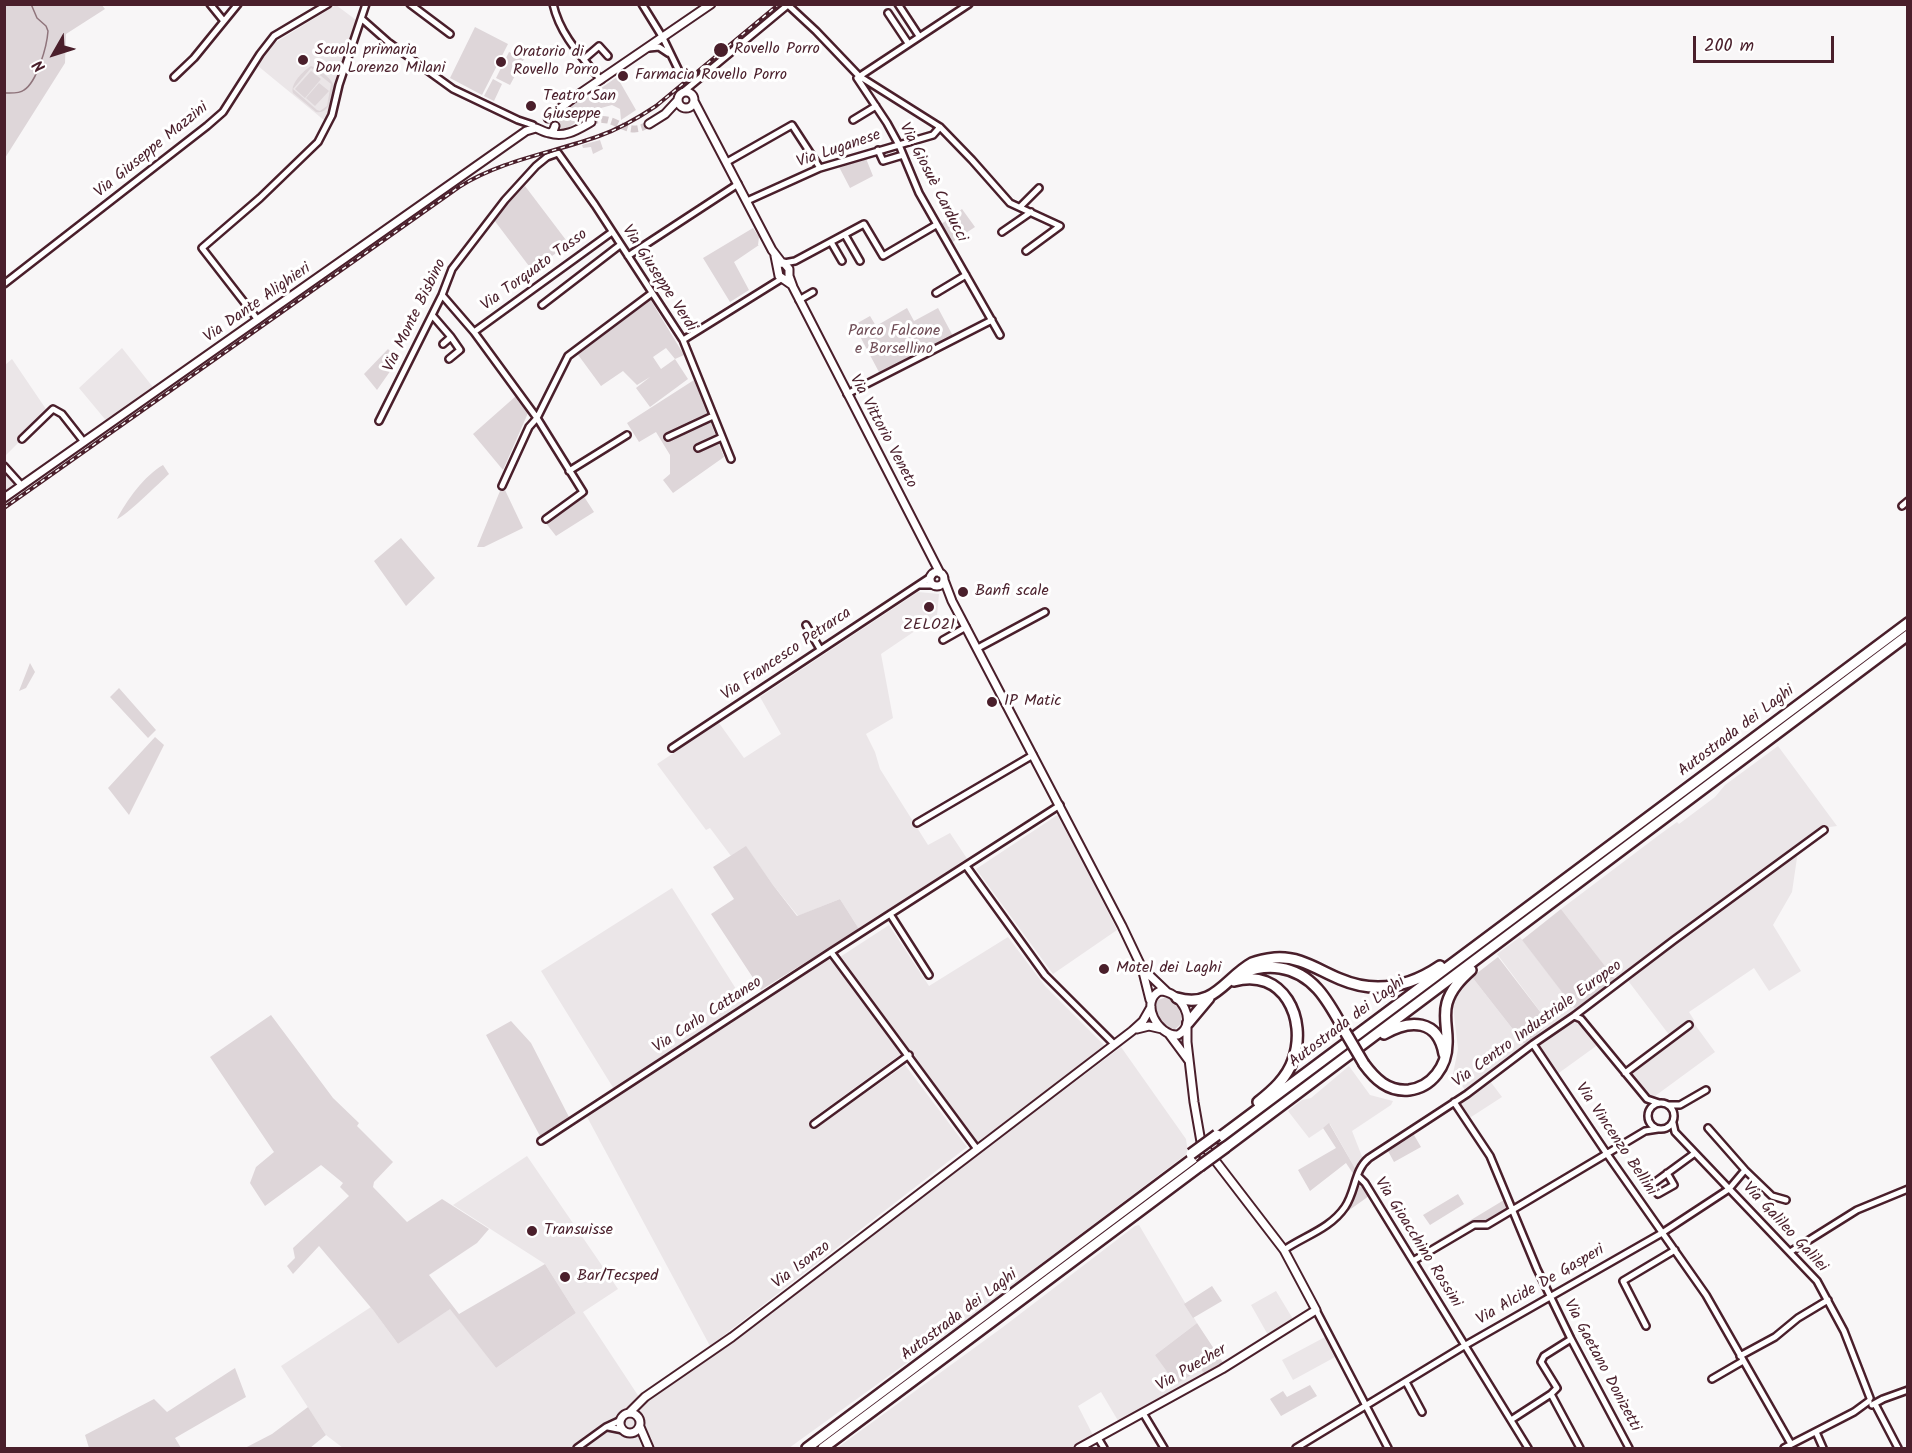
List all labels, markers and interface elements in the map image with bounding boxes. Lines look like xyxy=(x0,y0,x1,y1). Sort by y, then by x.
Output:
north arrow xyxy=(24,24,84,84)
scale bar xyxy=(1696,24,1837,62)
text: 200 m xyxy=(1704,32,1754,61)
place label: Rovello Porro xyxy=(734,40,820,60)
place label: Scuola primaria Don Lorenzo Milani xyxy=(315,41,445,79)
marker: Rovello Porro xyxy=(712,41,730,59)
place label: Oratorio di Rovello Porro xyxy=(513,43,599,81)
marker: Scuola primaria Don Lorenzo Milani xyxy=(296,53,310,67)
text: N xyxy=(27,54,53,77)
marker: Oratorio di Rovello Porro xyxy=(494,55,508,69)
place label: Farmacia Rovello Porro xyxy=(635,66,787,86)
marker: Farmacia Rovello Porro xyxy=(616,69,630,83)
place label: Teatro San Giuseppe xyxy=(543,87,616,125)
street label: Via Giuseppe Mazzini xyxy=(91,99,213,203)
marker: Teatro San Giuseppe xyxy=(524,99,538,113)
street label: Via Giosuè Carducci xyxy=(894,120,970,246)
street label: Via Luganese xyxy=(794,127,884,173)
street label: Via Giuseppe Verdi xyxy=(616,222,700,336)
street label: Via Torquato Tasso xyxy=(478,226,592,316)
street label: Via Monte Bisbino xyxy=(380,256,452,376)
street label: Via Dante Alighieri xyxy=(201,260,315,348)
park label: Parco Falcone e Borsellino xyxy=(848,322,940,360)
street label: Via Vittorio Veneto xyxy=(844,372,920,492)
place label: Banfi scale xyxy=(975,582,1049,602)
marker: Banfi scale xyxy=(956,585,970,599)
marker: ZELO21 xyxy=(922,600,936,614)
street label: Via Francesco Petrarca xyxy=(718,604,856,706)
place label: ZELO21 xyxy=(903,616,955,636)
street label: Autostrada dei Laghi xyxy=(1675,682,1799,782)
place label: IP Matic xyxy=(1004,692,1061,712)
marker: IP Matic xyxy=(985,695,999,709)
street label: Via Centro Industriale Europeo xyxy=(1450,957,1626,1093)
place label: Motel dei Laghi xyxy=(1116,959,1221,979)
marker: Motel dei Laghi xyxy=(1097,962,1111,976)
street label: Autostrada dei Laghi xyxy=(1286,973,1410,1073)
street label: Via Carlo Cattaneo xyxy=(650,974,766,1058)
street label: Via Vincenzo Bellini xyxy=(1570,1080,1660,1200)
street label: Via Gioacchino Rossini xyxy=(1369,1174,1465,1312)
street label: Via Galileo Galilei xyxy=(1737,1179,1831,1277)
place label: Transuisse xyxy=(544,1221,613,1241)
marker: Transuisse xyxy=(525,1224,539,1238)
street label: Via Isonzo xyxy=(769,1238,835,1294)
street label: Via Alcide De Gasperi xyxy=(1474,1242,1608,1330)
street label: Autostrada dei Laghi xyxy=(898,1266,1022,1366)
place label: Bar/Tecsped xyxy=(577,1267,658,1287)
marker: Bar/Tecsped xyxy=(558,1270,572,1284)
street label: Via Gaetano Donizetti xyxy=(1558,1297,1644,1435)
street label: Via Puecher xyxy=(1153,1341,1231,1397)

